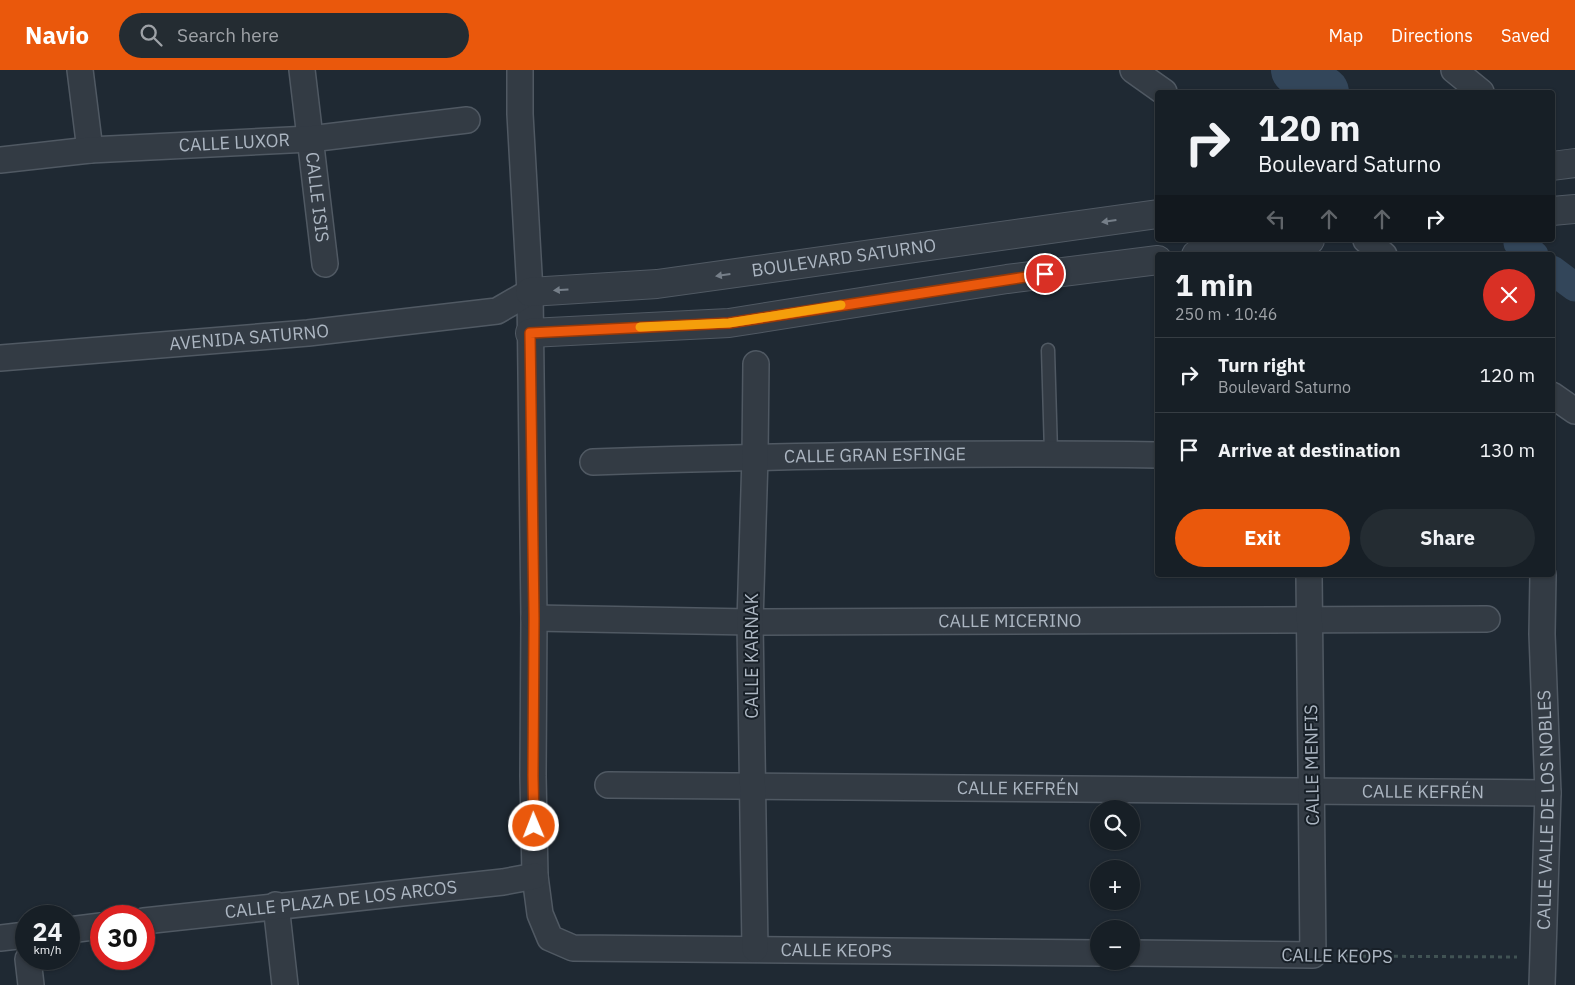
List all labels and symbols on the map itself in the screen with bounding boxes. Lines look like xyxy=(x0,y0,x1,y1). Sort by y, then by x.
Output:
street label: CALLE LUXOR xyxy=(178,128,290,157)
street label: CALLE ISIS xyxy=(301,151,334,244)
one-way arrow xyxy=(1101,217,1117,225)
street label: BOULEVARD SATURNO xyxy=(750,233,938,282)
pin xyxy=(1024,253,1066,295)
one-way arrow xyxy=(715,271,731,279)
one-way arrow xyxy=(553,287,569,295)
street label: AVENIDA SATURNO xyxy=(168,319,330,355)
street label: CALLE GRAN ESFINGE xyxy=(784,442,966,468)
street label: CALLE KARNAK xyxy=(740,593,763,719)
street label: CALLE MICERINO xyxy=(938,609,1082,632)
street label: CALLE VALLE DE LOS NOBLES xyxy=(1532,690,1559,930)
street label: CALLE MENFIS xyxy=(1299,704,1324,826)
street label: CALLE KEFRÉN xyxy=(957,776,1079,800)
street label: CALLE KEFRÉN xyxy=(1362,779,1484,803)
position arrow xyxy=(507,799,559,851)
street label: CALLE PLAZA DE LOS ARCOS xyxy=(223,875,458,923)
speed limit sign: 30 xyxy=(90,905,155,970)
street label: CALLE KEOPS xyxy=(780,938,892,962)
street label: CALLE KEOPS xyxy=(1281,943,1393,968)

